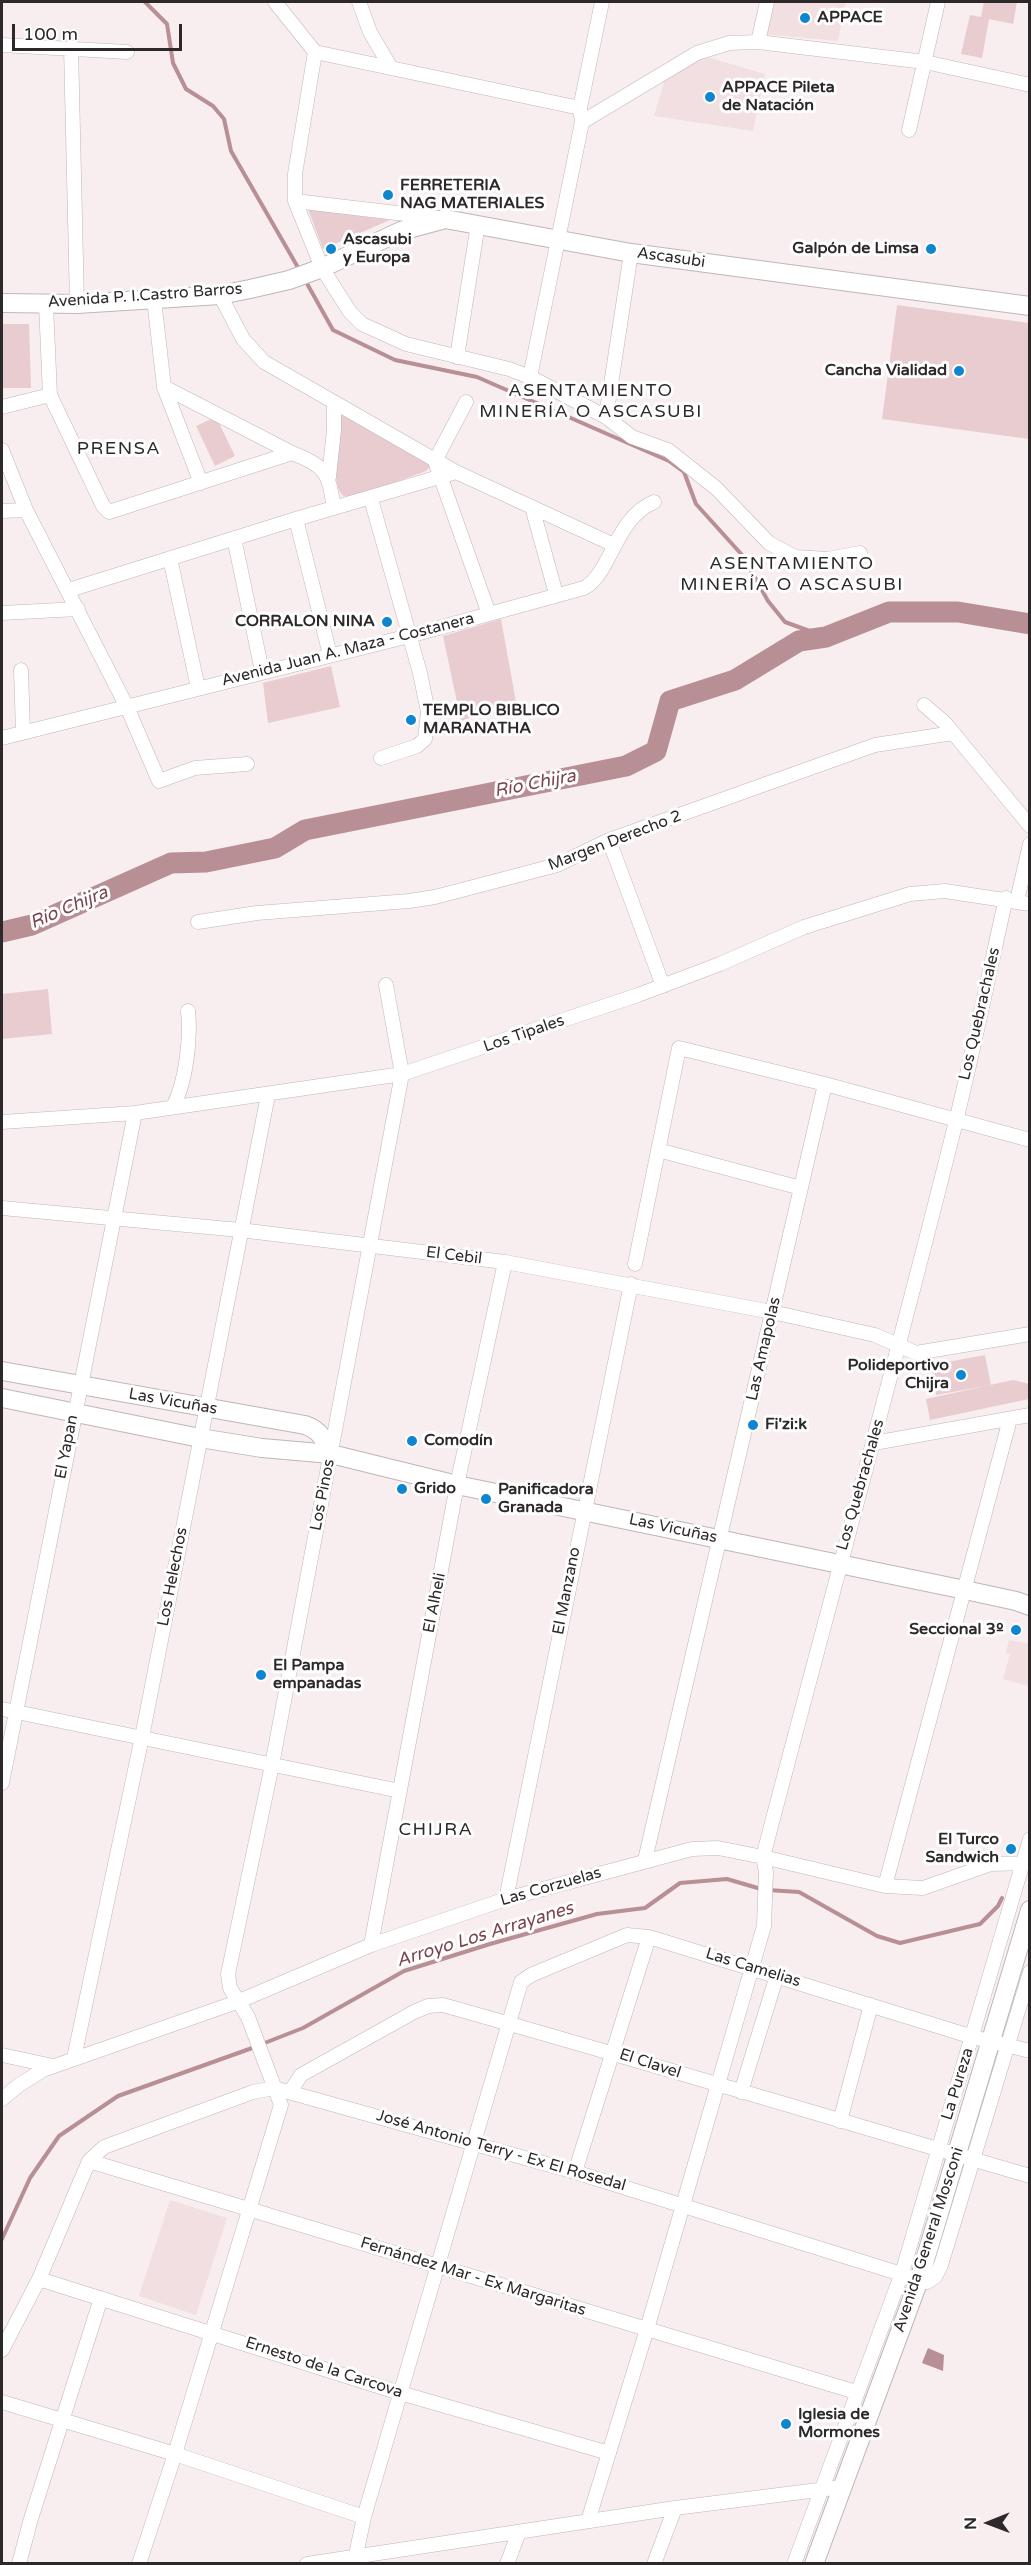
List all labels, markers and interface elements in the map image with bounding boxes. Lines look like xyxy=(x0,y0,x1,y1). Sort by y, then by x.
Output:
place label: APPACE xyxy=(817,8,883,28)
marker: APPACE xyxy=(798,11,812,25)
scale bar xyxy=(15,12,184,50)
text: 100 m xyxy=(23,23,78,45)
place label: APPACE Pileta de Natación xyxy=(722,78,835,116)
marker: APPACE Pileta de Natación xyxy=(703,90,717,104)
place label: FERRETERIA NAG MATERIALES xyxy=(400,176,544,214)
marker: FERRETERIA NAG MATERIALES xyxy=(381,188,395,202)
place label: Ascasubi y Europa xyxy=(343,230,412,268)
place label: Galpón de Limsa xyxy=(792,239,919,259)
marker: Ascasubi y Europa xyxy=(324,242,338,256)
marker: Galpón de Limsa xyxy=(924,242,938,256)
street label: Ascasubi xyxy=(636,244,706,272)
street label: Avenida P. I.Castro Barros xyxy=(47,280,243,312)
place label: Cancha Vialidad xyxy=(825,361,947,381)
marker: Cancha Vialidad xyxy=(952,364,966,378)
district label: ASENTAMIENTO MINERÍA O ASCASUBI xyxy=(479,380,703,422)
district label: PRENSA xyxy=(77,438,161,460)
district label: ASENTAMIENTO MINERÍA O ASCASUBI xyxy=(680,553,904,596)
street label: Avenida Juan A. Maza - Costanera xyxy=(220,609,476,691)
place label: CORRALON NINA xyxy=(235,612,375,632)
marker: CORRALON NINA xyxy=(380,615,394,629)
place label: TEMPLO BIBLICO MARANATHA xyxy=(423,701,560,739)
marker: TEMPLO BIBLICO MARANATHA xyxy=(404,713,418,727)
water label: Río Chijra xyxy=(492,766,578,802)
street label: Margen Derecho 2 xyxy=(546,807,684,875)
water label: Río Chijra xyxy=(27,882,111,934)
street label: Los Quebrachales xyxy=(955,946,1005,1082)
street label: Los Tipales xyxy=(481,1011,567,1057)
street label: El Cebil xyxy=(425,1243,483,1269)
street label: Las Amapolas xyxy=(743,1295,785,1403)
place label: Polideportivo Chijra xyxy=(847,1356,949,1394)
marker: Polideportivo Chijra xyxy=(954,1368,968,1382)
street label: Las Vicuñas xyxy=(127,1385,219,1419)
street label: El Yapan xyxy=(51,1413,83,1481)
place label: Fi'zi:k xyxy=(765,1415,807,1435)
street label: Los Quebrachales xyxy=(833,1417,889,1553)
marker: Fi'zi:k xyxy=(746,1418,760,1432)
place label: Comodín xyxy=(424,1431,493,1451)
marker: Comodín xyxy=(405,1434,419,1448)
street label: Los Pinos xyxy=(307,1458,339,1532)
place label: Grido xyxy=(414,1479,456,1499)
place label: Panificadora Granada xyxy=(498,1480,594,1518)
marker: Grido xyxy=(395,1482,409,1496)
marker: Panificadora Granada xyxy=(479,1492,493,1506)
street label: Las Vicuñas xyxy=(627,1510,719,1548)
street label: Los Helechos xyxy=(154,1526,192,1628)
street label: El Manzano xyxy=(549,1545,585,1637)
street label: El Alheli xyxy=(420,1571,450,1635)
place label: Seccional 3º xyxy=(909,1620,1004,1640)
marker: Seccional 3º xyxy=(1009,1623,1023,1637)
place label: El Pampa empanadas xyxy=(273,1656,361,1694)
marker: El Pampa empanadas xyxy=(254,1668,268,1682)
district label: CHIJRA xyxy=(399,1819,473,1841)
place label: El Turco Sandwich xyxy=(925,1830,999,1868)
marker: El Turco Sandwich xyxy=(1004,1842,1018,1856)
street label: Las Corzuelas xyxy=(498,1863,604,1911)
water label: Arroyo Los Arrayanes xyxy=(394,1898,576,1972)
street label: Las Camelias xyxy=(703,1944,803,1992)
street label: El Clavel xyxy=(617,2045,683,2083)
street label: La Pureza xyxy=(938,2045,978,2123)
street label: José Antonio Terry - Ex El Rosedal xyxy=(374,2106,628,2196)
street label: Avenida General Mosconi xyxy=(890,2145,968,2335)
street label: Fernández Mar - Ex Margaritas xyxy=(358,2233,588,2321)
street label: Ernesto de la Carcova xyxy=(243,2333,405,2403)
place label: Iglesia de Mormones xyxy=(798,2405,880,2443)
marker: Iglesia de Mormones xyxy=(779,2417,793,2431)
north arrow xyxy=(959,2493,1019,2553)
text: N xyxy=(961,2517,981,2530)

